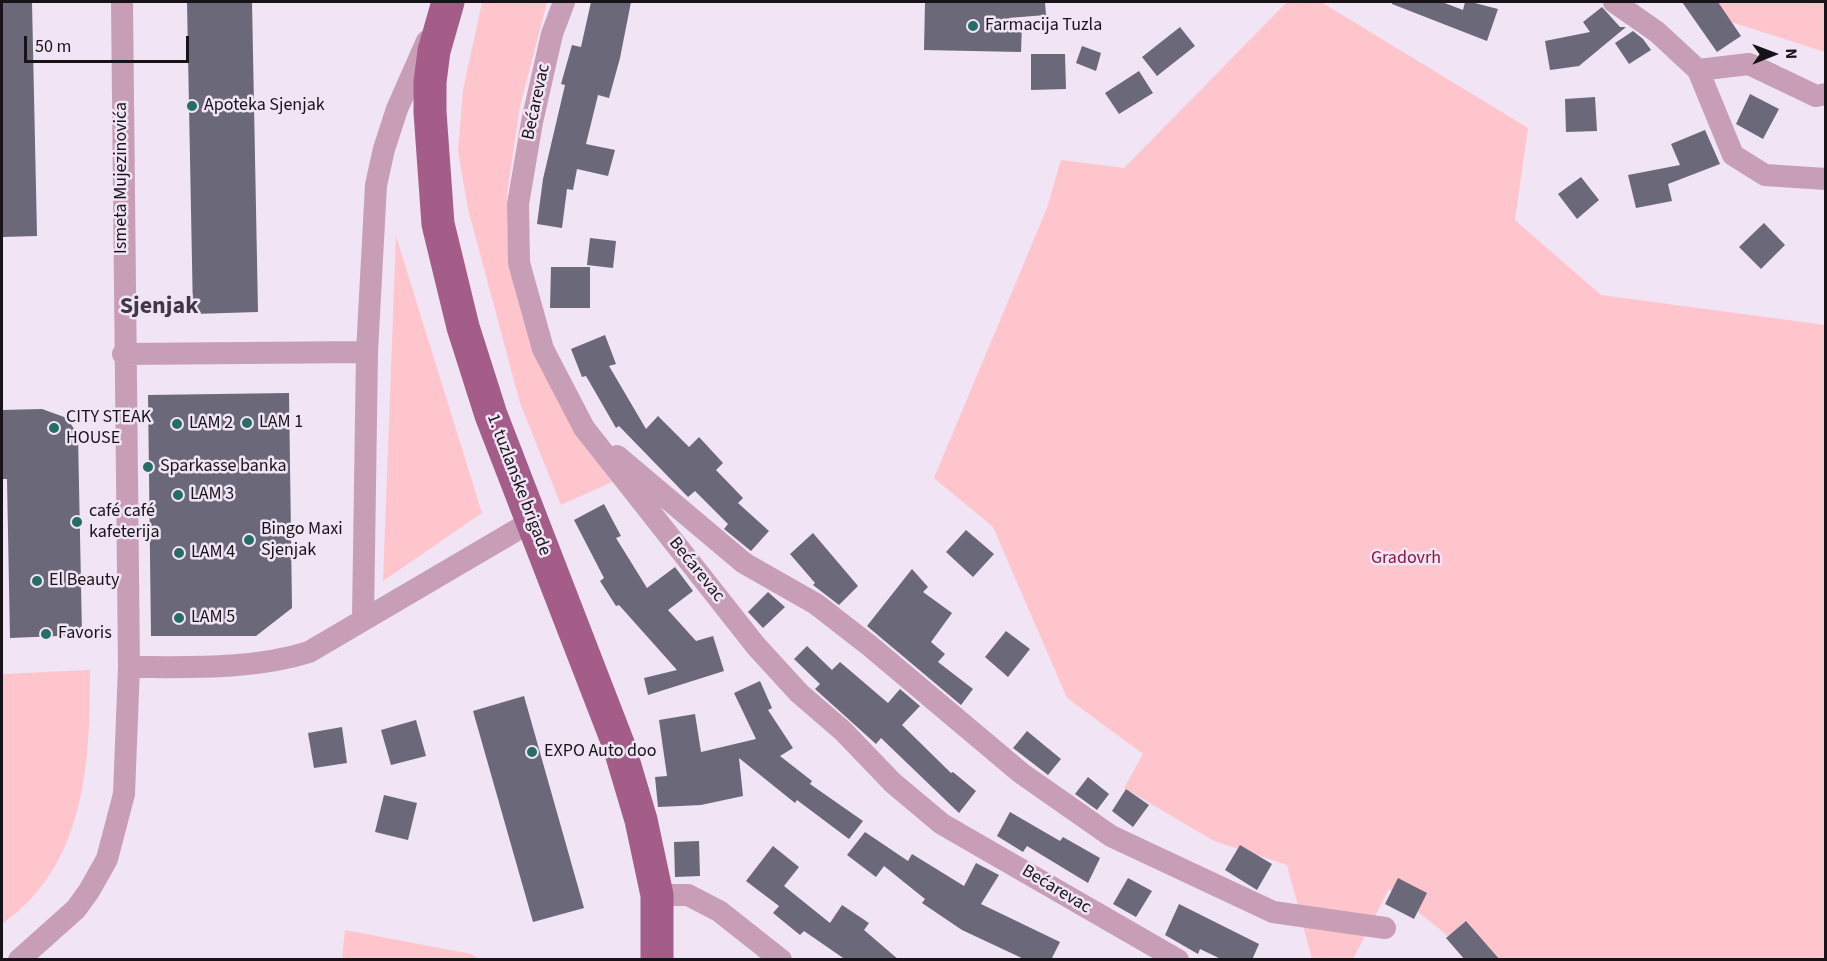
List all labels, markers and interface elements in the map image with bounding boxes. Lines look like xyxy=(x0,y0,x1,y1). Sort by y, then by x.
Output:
place label: Farmacija Tuzla xyxy=(985,15,1102,37)
marker: Farmacija Tuzla xyxy=(966,19,980,33)
scale bar xyxy=(27,24,192,62)
north arrow xyxy=(1743,24,1803,84)
text: 50 m xyxy=(35,34,71,59)
text: N xyxy=(1780,48,1802,59)
street label: Bećarevac xyxy=(518,62,556,142)
place label: Apoteka Sjenjak xyxy=(204,95,325,117)
marker: Apoteka Sjenjak xyxy=(185,99,199,113)
street label: Ismeta Mujezinovića xyxy=(111,102,133,254)
district label: Sjenjak xyxy=(120,294,198,322)
place label: CITY STEAK HOUSE xyxy=(66,407,151,450)
street label: 1. tuzlanske brigade xyxy=(481,411,555,559)
place label: LAM 1 xyxy=(259,412,303,434)
place label: LAM 2 xyxy=(189,413,233,435)
marker: LAM 1 xyxy=(240,416,254,430)
marker: LAM 2 xyxy=(170,417,184,431)
marker: CITY STEAK HOUSE xyxy=(47,421,61,435)
place label: Sparkasse banka xyxy=(160,456,287,478)
marker: Sparkasse banka xyxy=(141,460,155,474)
place label: LAM 3 xyxy=(190,484,234,506)
marker: LAM 3 xyxy=(171,488,185,502)
place label: café café kafeterija xyxy=(89,501,160,544)
marker: café café kafeterija xyxy=(70,515,84,529)
place label: Bingo Maxi Sjenjak xyxy=(261,519,343,562)
marker: Bingo Maxi Sjenjak xyxy=(242,533,256,547)
street label: Bećarevac xyxy=(663,533,729,607)
place label: LAM 4 xyxy=(191,542,235,564)
marker: LAM 4 xyxy=(172,546,186,560)
park label: Gradovrh xyxy=(1371,548,1441,570)
place label: El Beauty xyxy=(49,570,119,592)
marker: El Beauty xyxy=(30,574,44,588)
place label: LAM 5 xyxy=(191,607,235,629)
marker: LAM 5 xyxy=(172,611,186,625)
place label: Favoris xyxy=(58,623,112,645)
marker: Favoris xyxy=(39,627,53,641)
place label: EXPO Auto doo xyxy=(544,741,657,763)
marker: EXPO Auto doo xyxy=(525,745,539,759)
street label: Bećarevac xyxy=(1017,861,1095,919)

